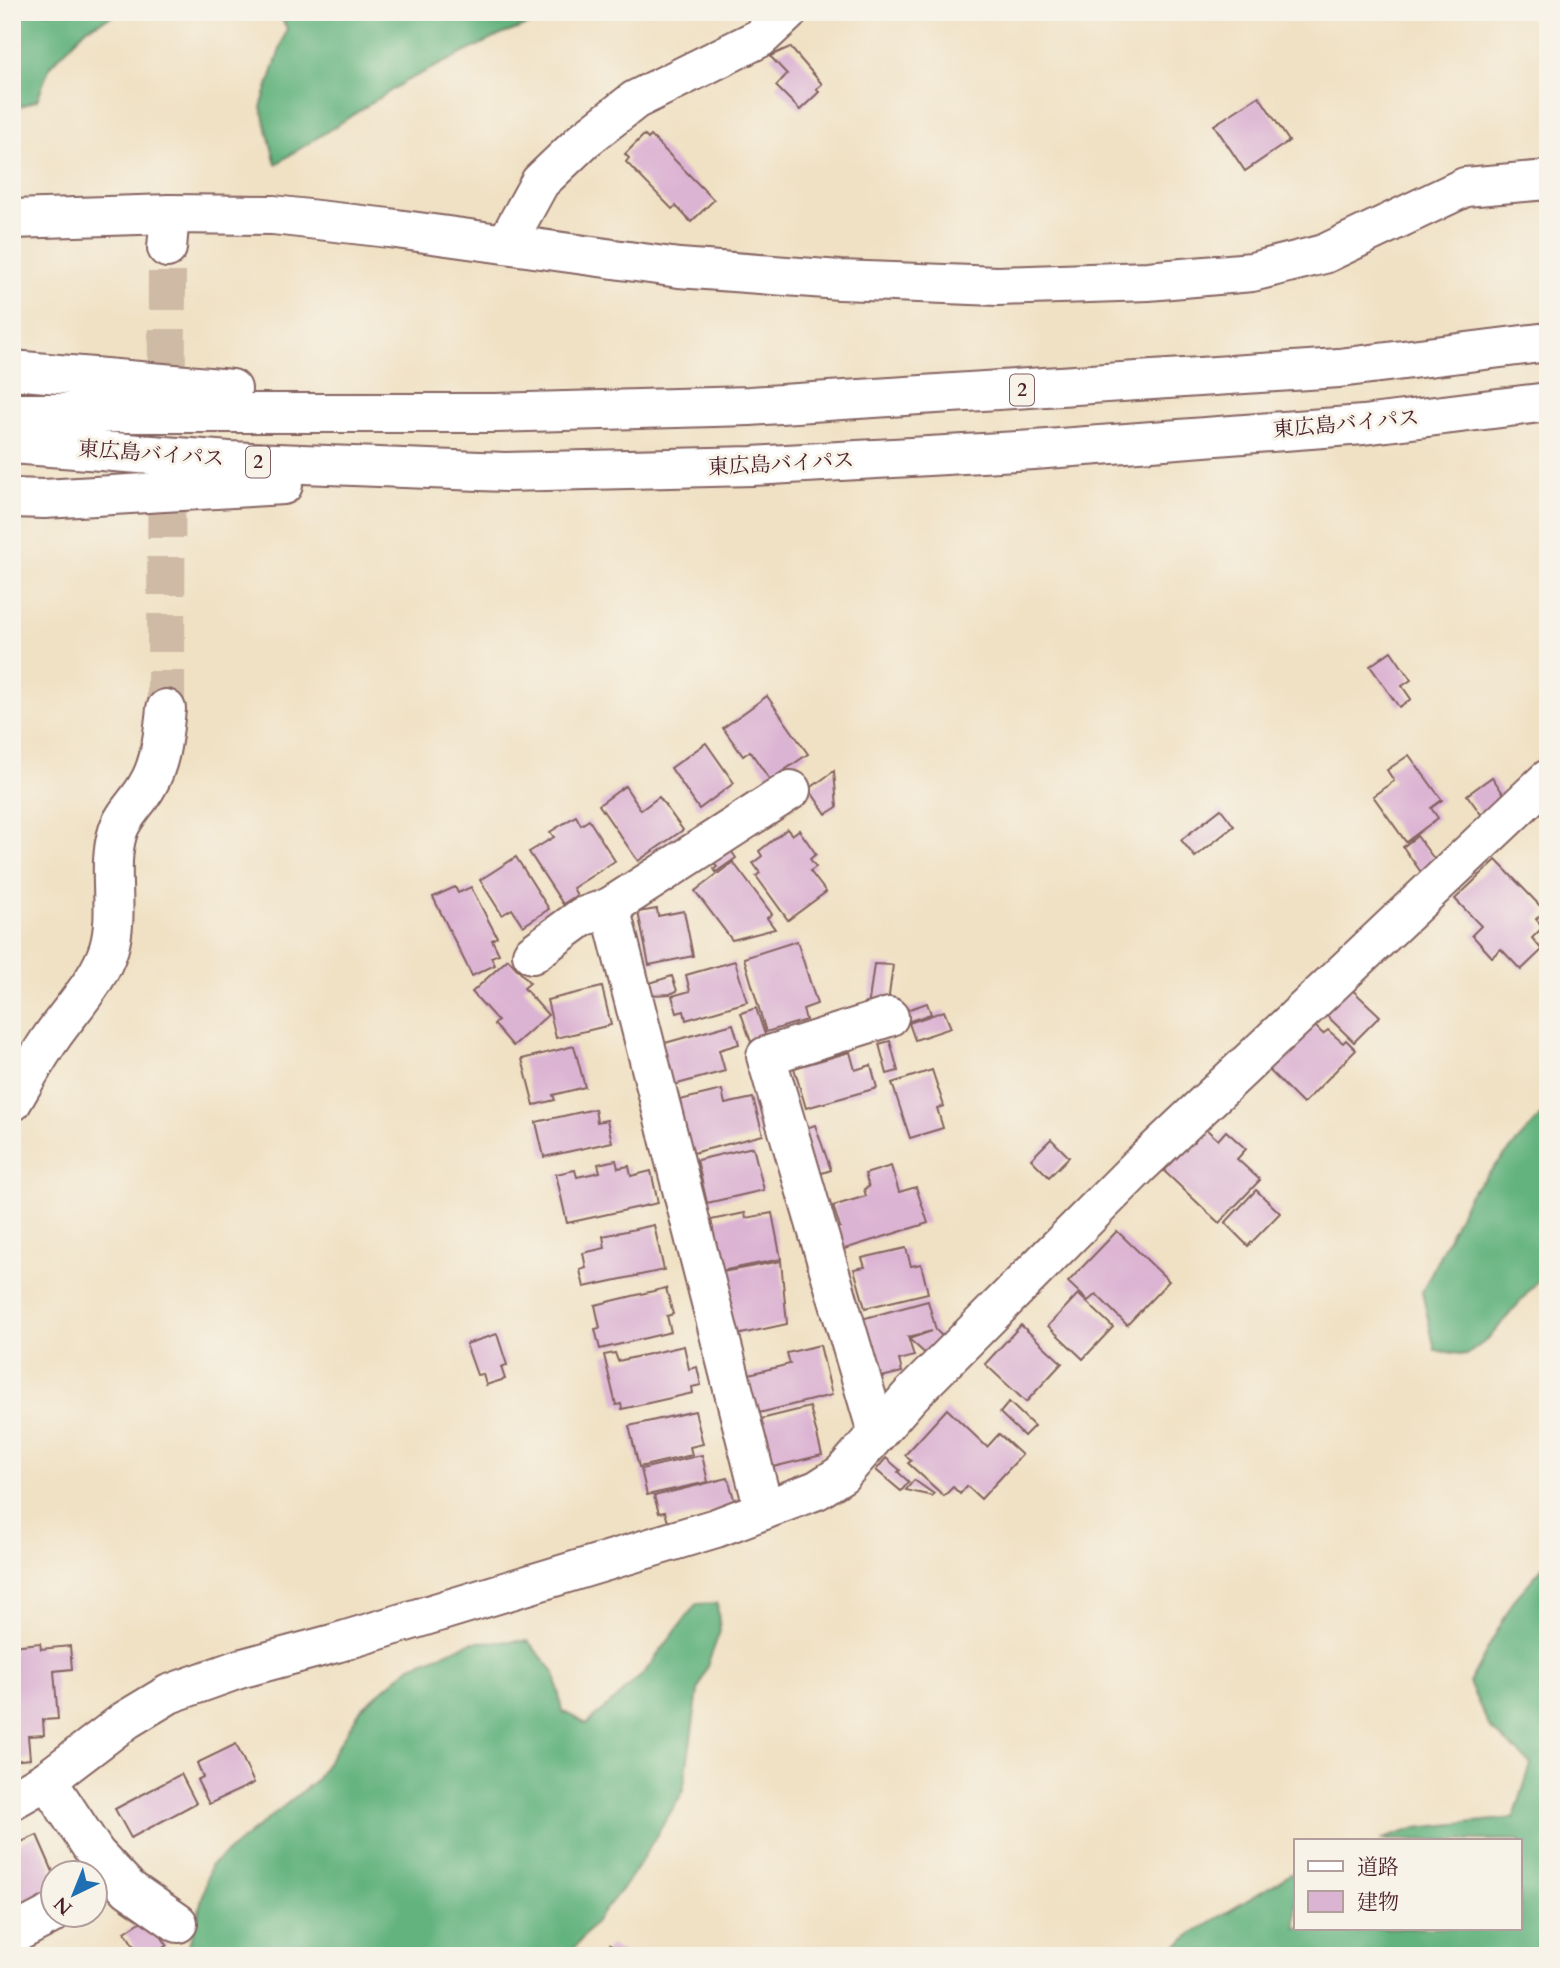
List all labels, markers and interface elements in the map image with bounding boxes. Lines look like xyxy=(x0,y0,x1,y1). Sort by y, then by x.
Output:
road number: 2 xyxy=(1010,374,1034,406)
street label: 東広島バイパス xyxy=(1272,403,1420,445)
street label: 東広島バイパス xyxy=(77,434,225,474)
road number: 2 xyxy=(246,446,270,477)
street label: 東広島バイパス xyxy=(707,446,855,482)
legend xyxy=(1294,1839,1522,1930)
text: 道路 xyxy=(1357,1853,1399,1882)
north arrow xyxy=(38,1860,108,1930)
text: 建物 xyxy=(1357,1888,1399,1917)
text: N xyxy=(48,1890,78,1921)

